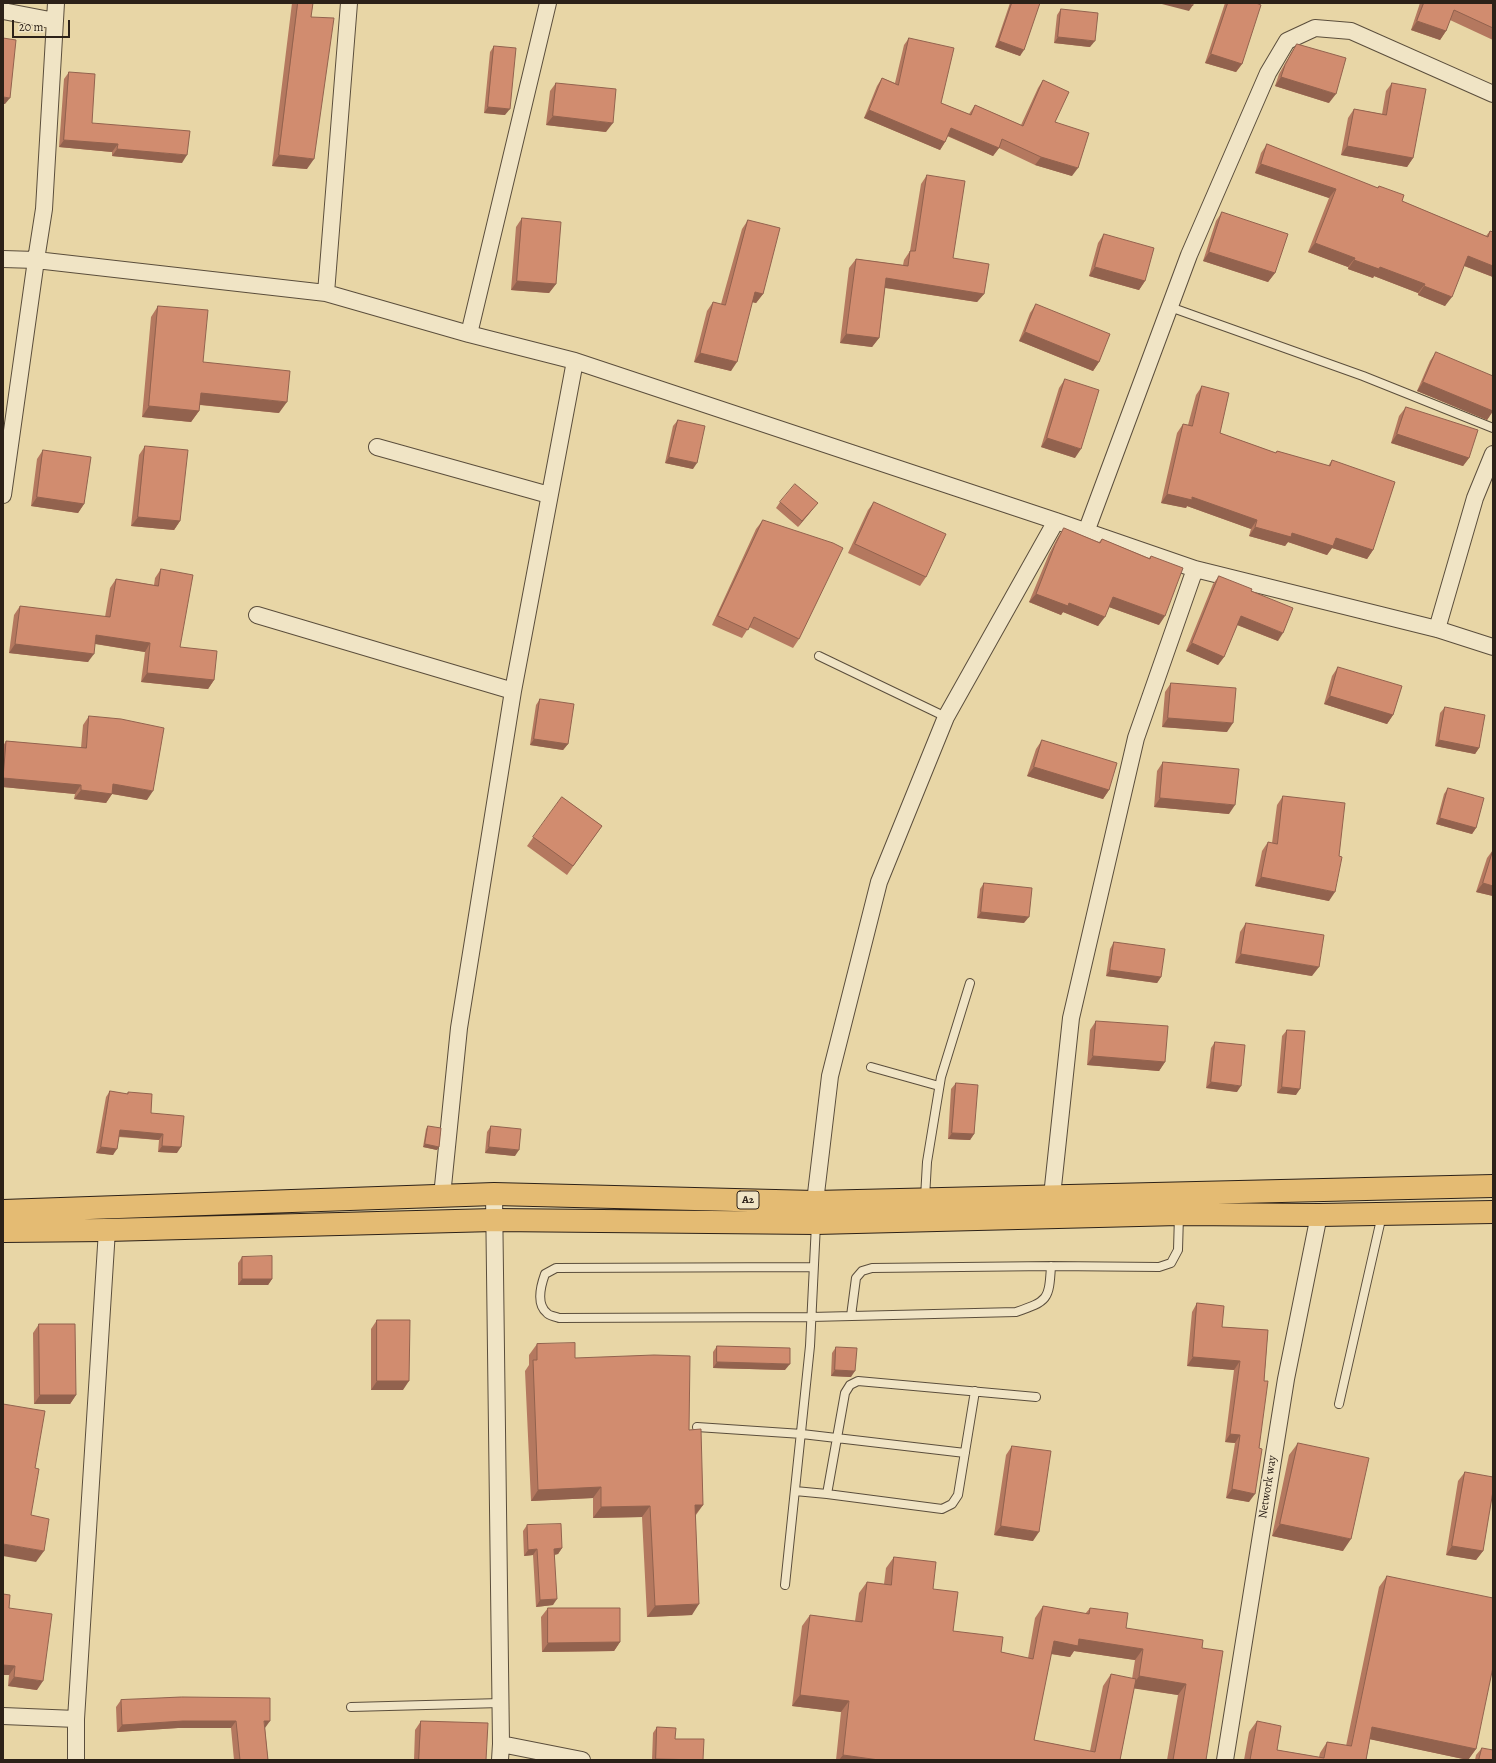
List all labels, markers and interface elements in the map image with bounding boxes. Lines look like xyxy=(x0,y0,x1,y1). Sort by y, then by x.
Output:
scale bar xyxy=(14,12,72,38)
text: 20 m xyxy=(19,19,43,35)
road number: A2 xyxy=(737,1191,759,1209)
street label: Network way xyxy=(1256,1454,1280,1520)

